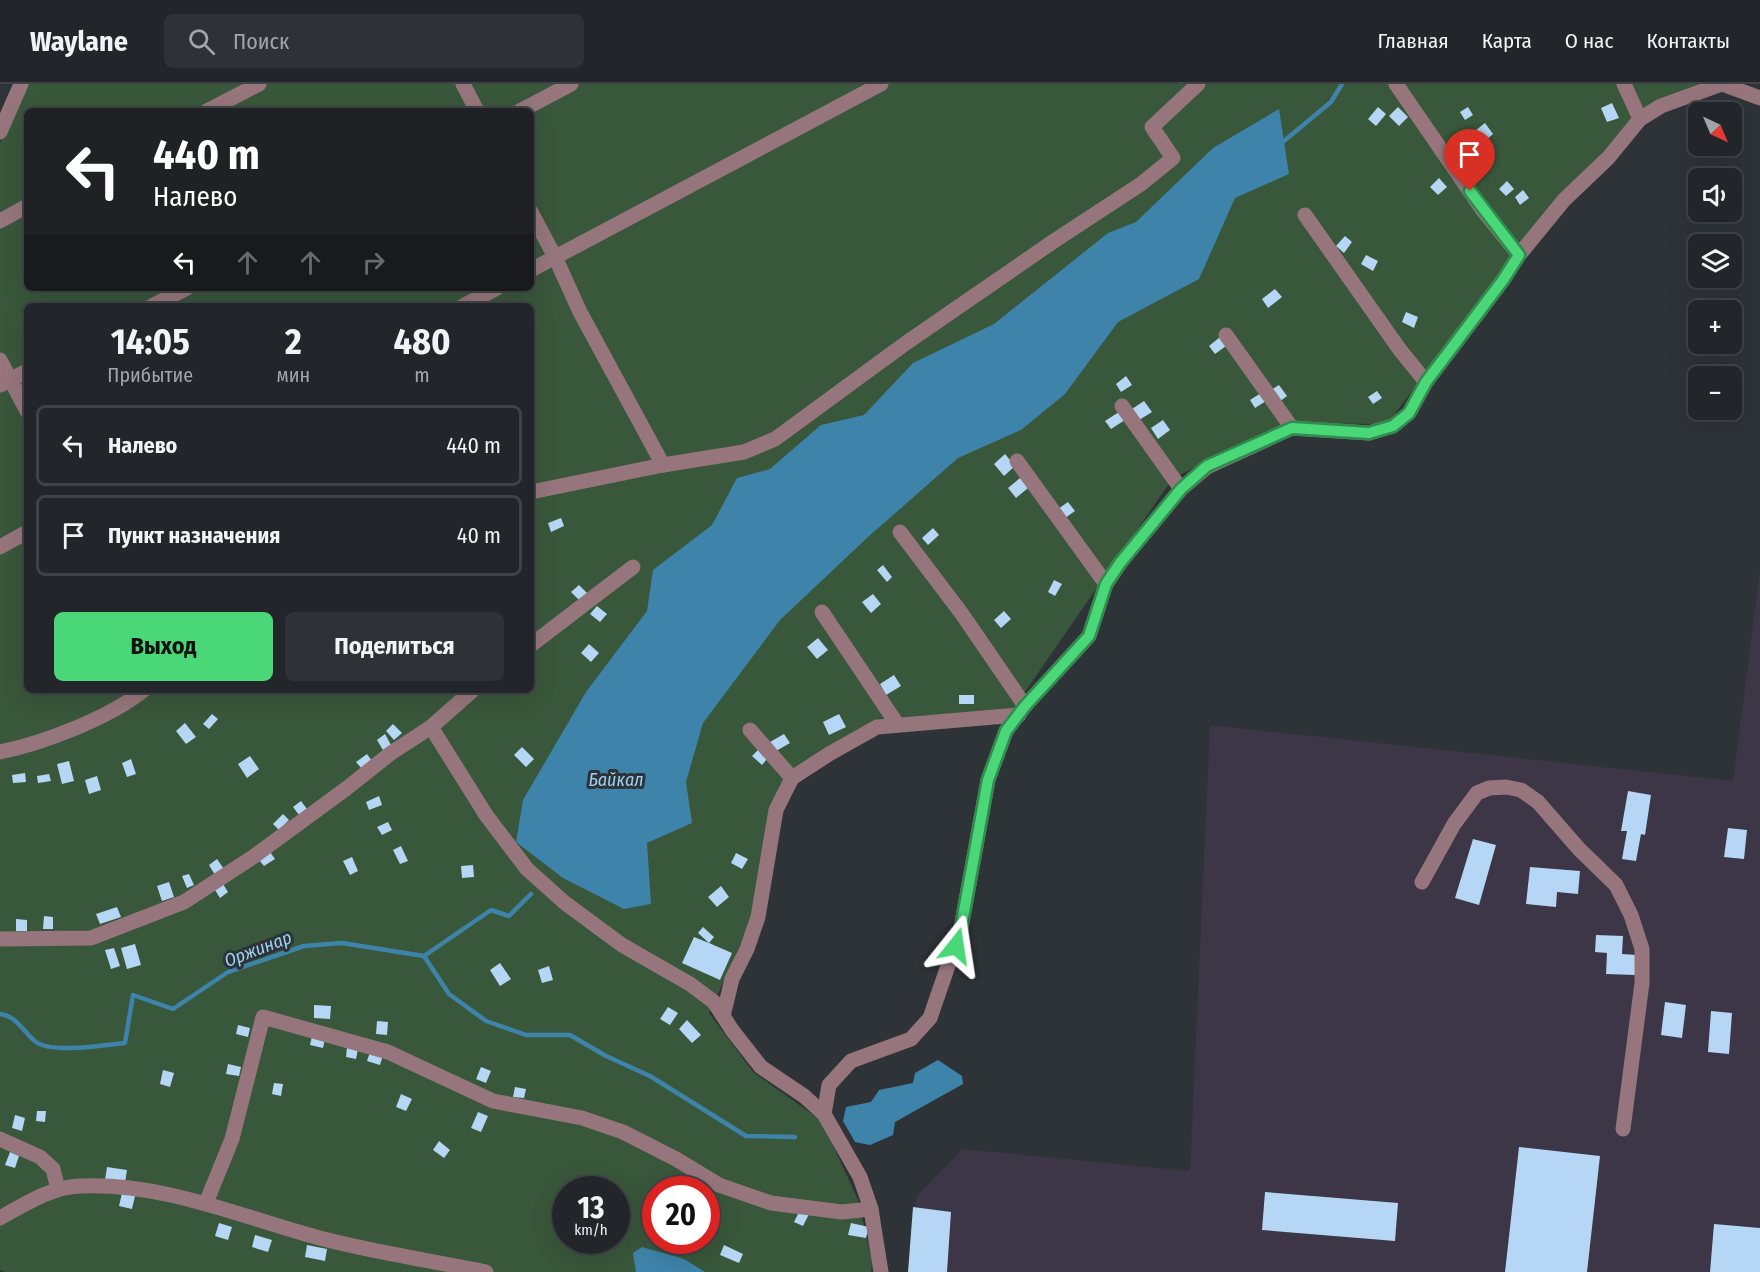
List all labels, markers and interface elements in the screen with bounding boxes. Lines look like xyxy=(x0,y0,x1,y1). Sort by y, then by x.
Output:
search box xyxy=(164,14,584,68)
text: Waylane xyxy=(30,25,128,58)
icon: search xyxy=(185,25,218,58)
text: Поиск xyxy=(233,28,289,55)
text: Главная xyxy=(1378,28,1449,54)
text: Карта xyxy=(1482,28,1532,54)
text: О нас xyxy=(1565,28,1613,54)
text: Контакты xyxy=(1646,28,1730,54)
north arrow xyxy=(1688,102,1742,156)
map controls xyxy=(1688,102,1742,420)
pin xyxy=(1444,129,1495,191)
text: 440 m xyxy=(153,130,260,180)
icon: left xyxy=(54,132,132,210)
icon: arrive xyxy=(1453,138,1486,171)
button: sound xyxy=(1688,168,1742,222)
text: Налево xyxy=(153,181,237,213)
button: layers xyxy=(1688,234,1742,288)
icon: left xyxy=(168,246,201,279)
icon: ahead xyxy=(231,246,264,279)
icon: ahead xyxy=(294,246,327,279)
icon: right xyxy=(357,246,390,279)
button: + xyxy=(1688,300,1742,354)
text: 14:05 xyxy=(111,320,190,364)
text: 2 xyxy=(285,320,302,364)
text: 480 xyxy=(393,320,451,364)
text: Прибытие xyxy=(107,363,193,387)
text: мин xyxy=(277,363,310,387)
text: m xyxy=(414,363,430,387)
button: − xyxy=(1688,366,1742,420)
icon: left xyxy=(57,429,90,462)
text: Налево xyxy=(108,432,177,459)
text: 440 m xyxy=(446,432,501,459)
icon: arrive xyxy=(57,519,90,552)
text: Пункт назначения xyxy=(108,522,280,549)
text: 40 m xyxy=(457,522,501,549)
button: Выход xyxy=(54,612,273,681)
button: Поделиться xyxy=(285,612,504,681)
water label: Байкал xyxy=(588,769,644,791)
position arrow xyxy=(924,914,988,978)
water label: Оржинар xyxy=(221,926,295,972)
speed limit sign: 20 xyxy=(642,1176,720,1254)
text: 13 xyxy=(578,1190,604,1226)
text: km/h xyxy=(574,1221,608,1239)

